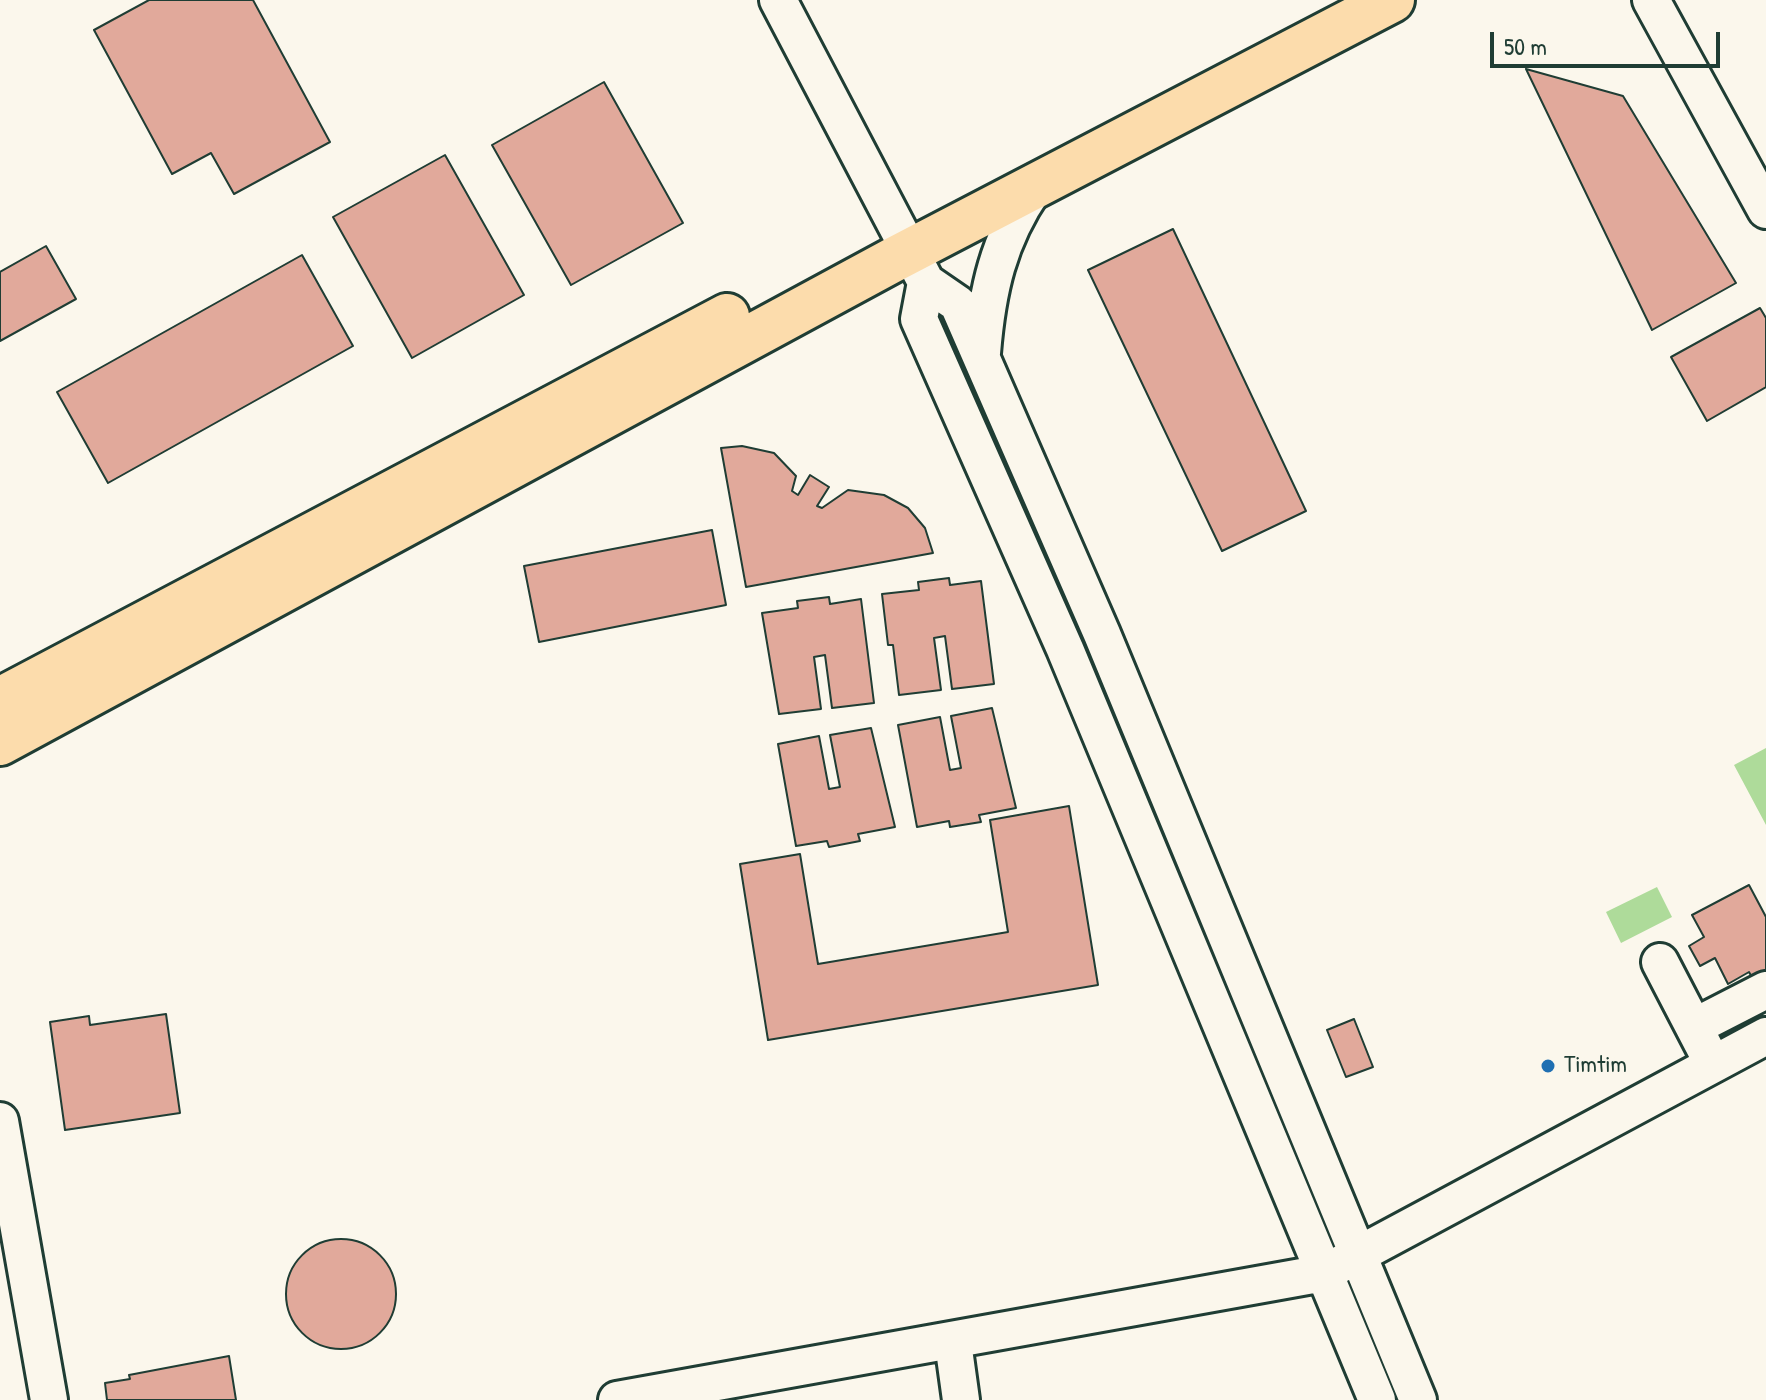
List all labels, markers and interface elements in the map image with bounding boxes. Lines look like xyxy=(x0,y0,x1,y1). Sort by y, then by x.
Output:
scale bar xyxy=(1494,16,1724,66)
text: 50 m xyxy=(1504,30,1547,62)
place label: Timtim xyxy=(1564,1052,1627,1080)
marker: Timtim xyxy=(1539,1057,1557,1075)

